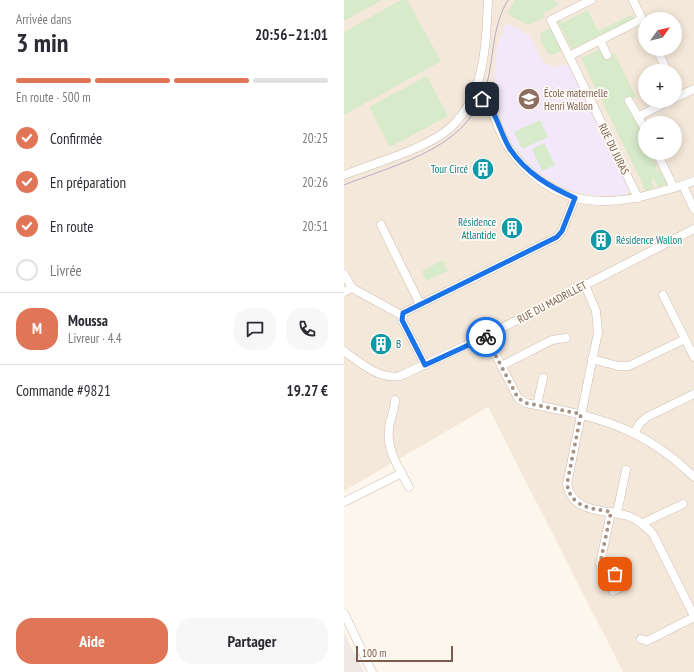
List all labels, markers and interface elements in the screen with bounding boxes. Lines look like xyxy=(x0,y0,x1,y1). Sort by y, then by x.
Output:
text: Arrivée dans xyxy=(16,11,71,28)
north arrow xyxy=(638,12,682,56)
map controls xyxy=(638,12,682,160)
text: 20:56–21:01 xyxy=(255,25,328,44)
text: 3 min xyxy=(16,26,69,59)
button: + xyxy=(638,64,682,108)
pin xyxy=(465,82,499,116)
school or university icon: École maternelle Henri Wallon xyxy=(516,86,542,112)
place label: École maternelle Henri Wallon xyxy=(544,86,608,113)
icon: home xyxy=(471,88,493,110)
text: En route · 500 m xyxy=(16,89,91,106)
button: − xyxy=(638,116,682,160)
street label: RUE DU JURAS xyxy=(596,121,633,177)
icon: check xyxy=(16,127,38,149)
text: Confirmée xyxy=(50,129,102,148)
text: 20:25 xyxy=(302,130,328,147)
building icon: Tour Circé xyxy=(470,156,496,182)
place label: Tour Circé xyxy=(431,162,468,176)
icon: check xyxy=(16,171,38,193)
text: En préparation xyxy=(50,173,126,192)
text: 20:26 xyxy=(302,174,328,191)
icon: check xyxy=(16,215,38,237)
place label: Résidence Atlantide xyxy=(458,215,496,242)
building icon: Résidence Atlantide xyxy=(499,215,525,241)
text: En route xyxy=(50,217,94,236)
text: 20:51 xyxy=(302,218,328,235)
building icon: Résidence Wallon xyxy=(588,227,614,253)
place label: Résidence Wallon xyxy=(616,233,682,247)
text: Livrée xyxy=(50,261,82,280)
street label: RUE DU MADRILLET xyxy=(515,278,589,326)
button: chat xyxy=(234,308,276,350)
button: phone xyxy=(286,308,328,350)
text: Moussa xyxy=(68,311,108,330)
courier xyxy=(466,317,506,357)
text: M xyxy=(32,319,42,338)
icon: bike xyxy=(475,326,497,348)
text: Livreur · 4.4 xyxy=(68,330,122,347)
building icon: B xyxy=(368,331,394,357)
place label: B xyxy=(396,337,401,351)
text: Commande #9821 xyxy=(16,381,111,400)
text: 19.27 € xyxy=(287,381,328,400)
pin xyxy=(598,557,632,591)
icon: bag xyxy=(604,563,626,585)
button: Aide xyxy=(16,618,168,664)
button: Partager xyxy=(176,618,328,664)
scale bar xyxy=(356,644,453,663)
text: 100 m xyxy=(362,646,386,660)

